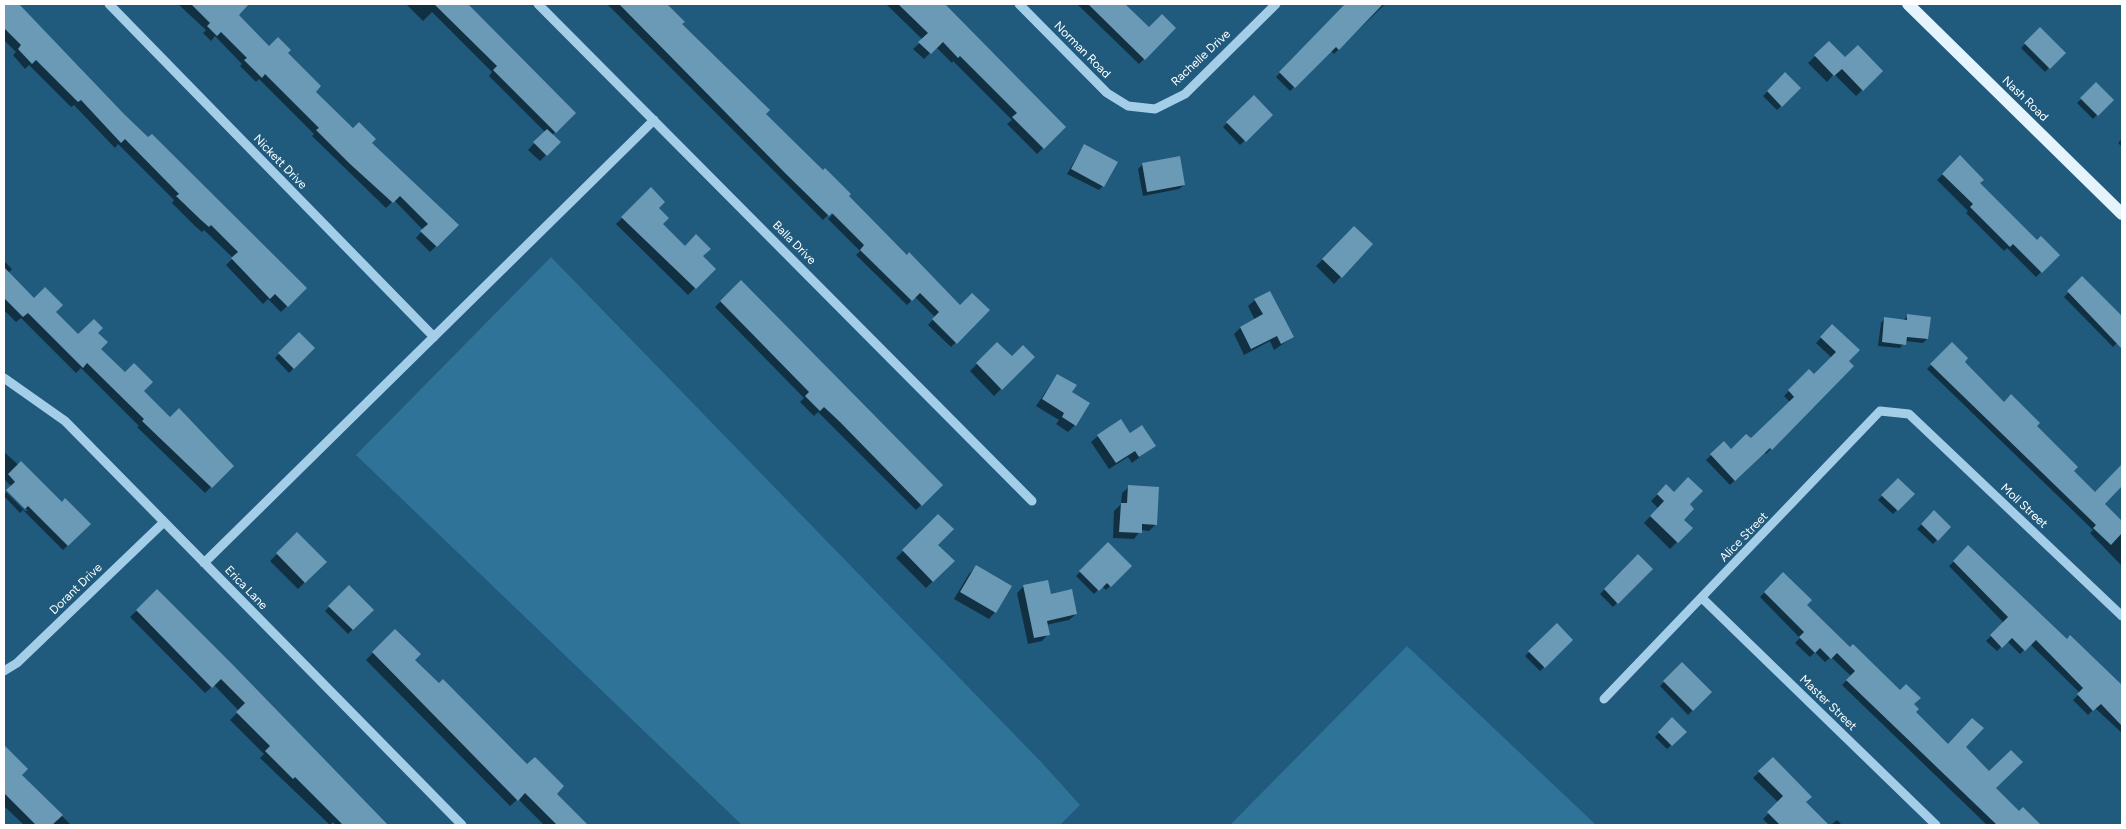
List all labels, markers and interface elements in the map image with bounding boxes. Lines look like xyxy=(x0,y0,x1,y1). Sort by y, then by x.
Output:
street label: Norman Road xyxy=(1051,19,1113,81)
street label: Rachelle Drive xyxy=(1168,27,1234,89)
street label: Nash Road xyxy=(1999,74,2051,124)
street label: Nickett Drive xyxy=(250,132,310,192)
street label: Balla Drive xyxy=(769,218,819,268)
street label: Moll Street xyxy=(1998,481,2050,531)
street label: Alice Street xyxy=(1717,509,1771,565)
street label: Dorant Drive xyxy=(47,560,105,618)
street label: Erica Lane xyxy=(222,563,270,613)
street label: Master Street xyxy=(1797,672,1859,734)

